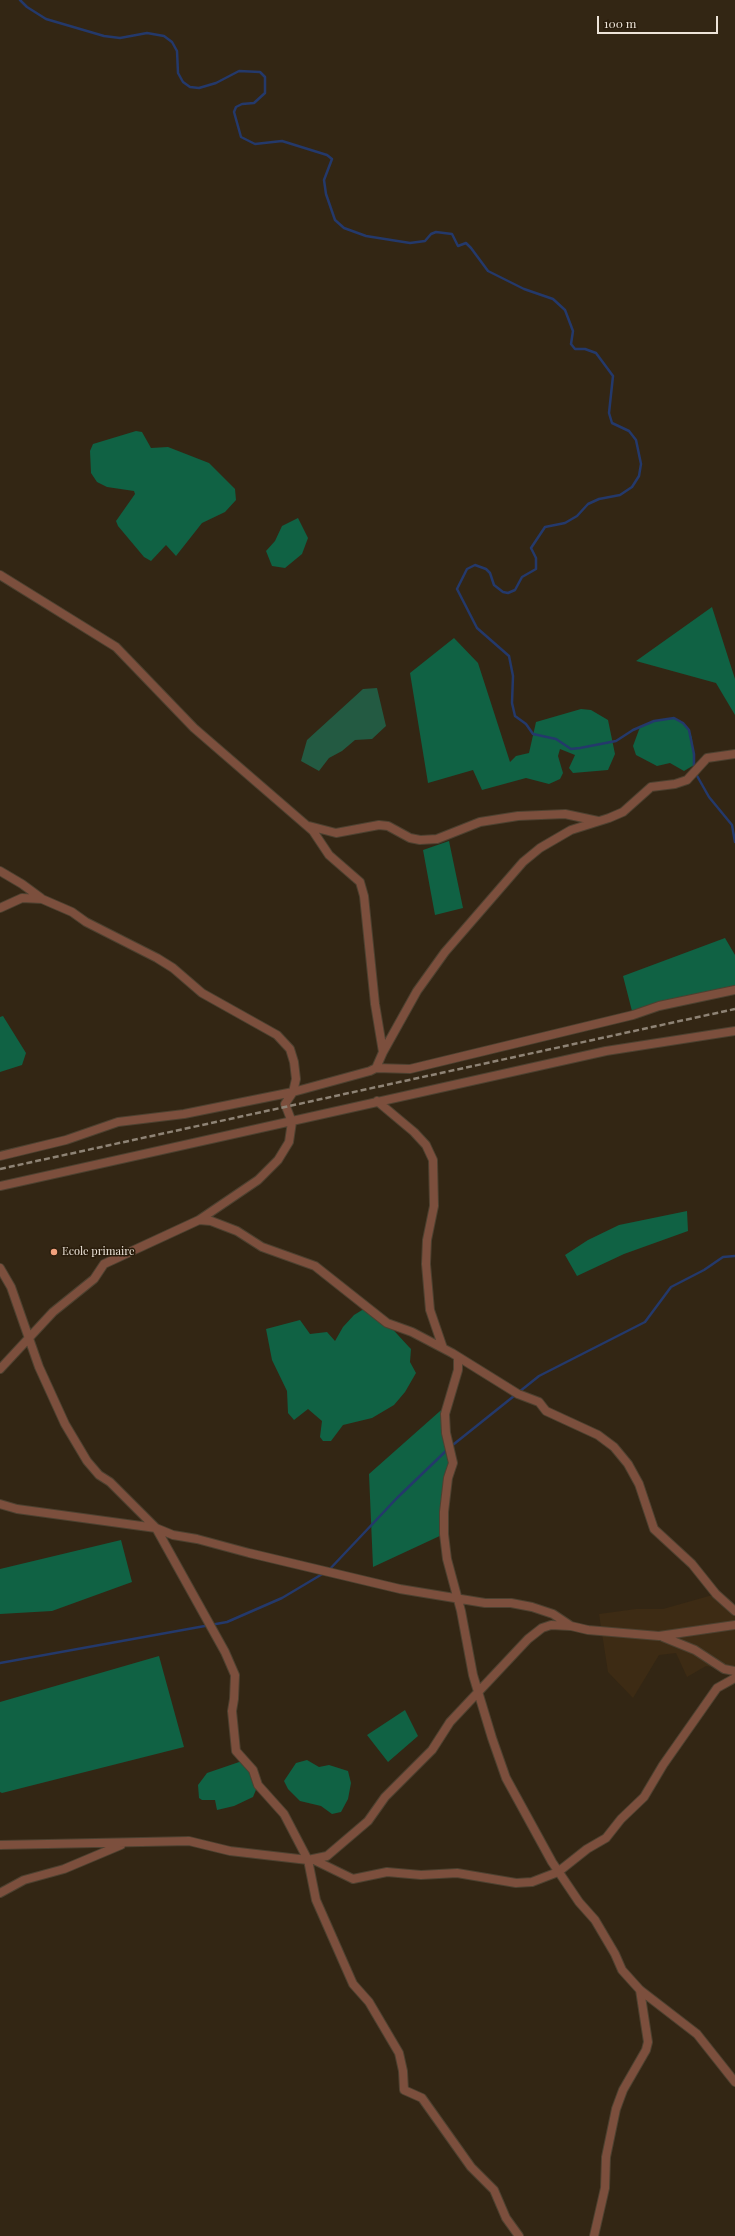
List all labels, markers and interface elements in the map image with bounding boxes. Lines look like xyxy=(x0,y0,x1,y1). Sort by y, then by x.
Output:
scale bar xyxy=(599,8,720,34)
text: 100 m xyxy=(604,15,636,31)
place label: Ecole primaire xyxy=(62,1245,135,1259)
marker: Ecole primaire xyxy=(49,1247,59,1257)

